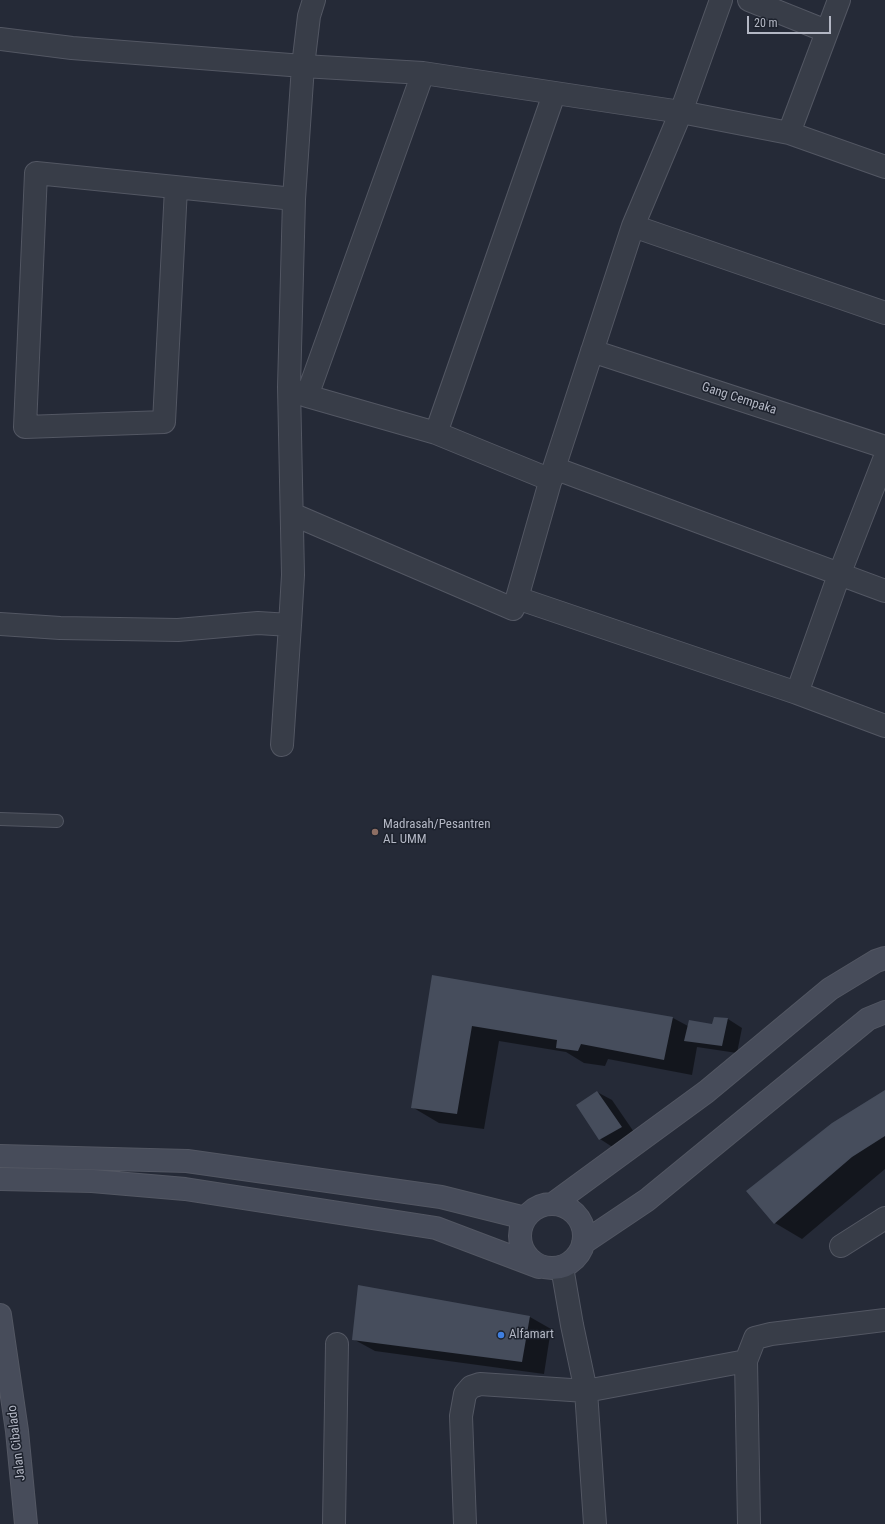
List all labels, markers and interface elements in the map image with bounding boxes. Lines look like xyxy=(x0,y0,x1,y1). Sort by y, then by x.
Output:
scale bar xyxy=(749,8,833,34)
text: 20 m xyxy=(754,16,778,30)
street label: Gang Cempaka xyxy=(700,380,778,418)
place label: Madrasah/Pesantren AL UMM xyxy=(383,817,490,848)
marker: Madrasah/Pesantren AL UMM xyxy=(370,827,380,837)
place label: Alfamart xyxy=(509,1327,554,1343)
marker: Alfamart xyxy=(496,1330,506,1340)
street label: Jalan Cibalado xyxy=(5,1404,29,1482)

